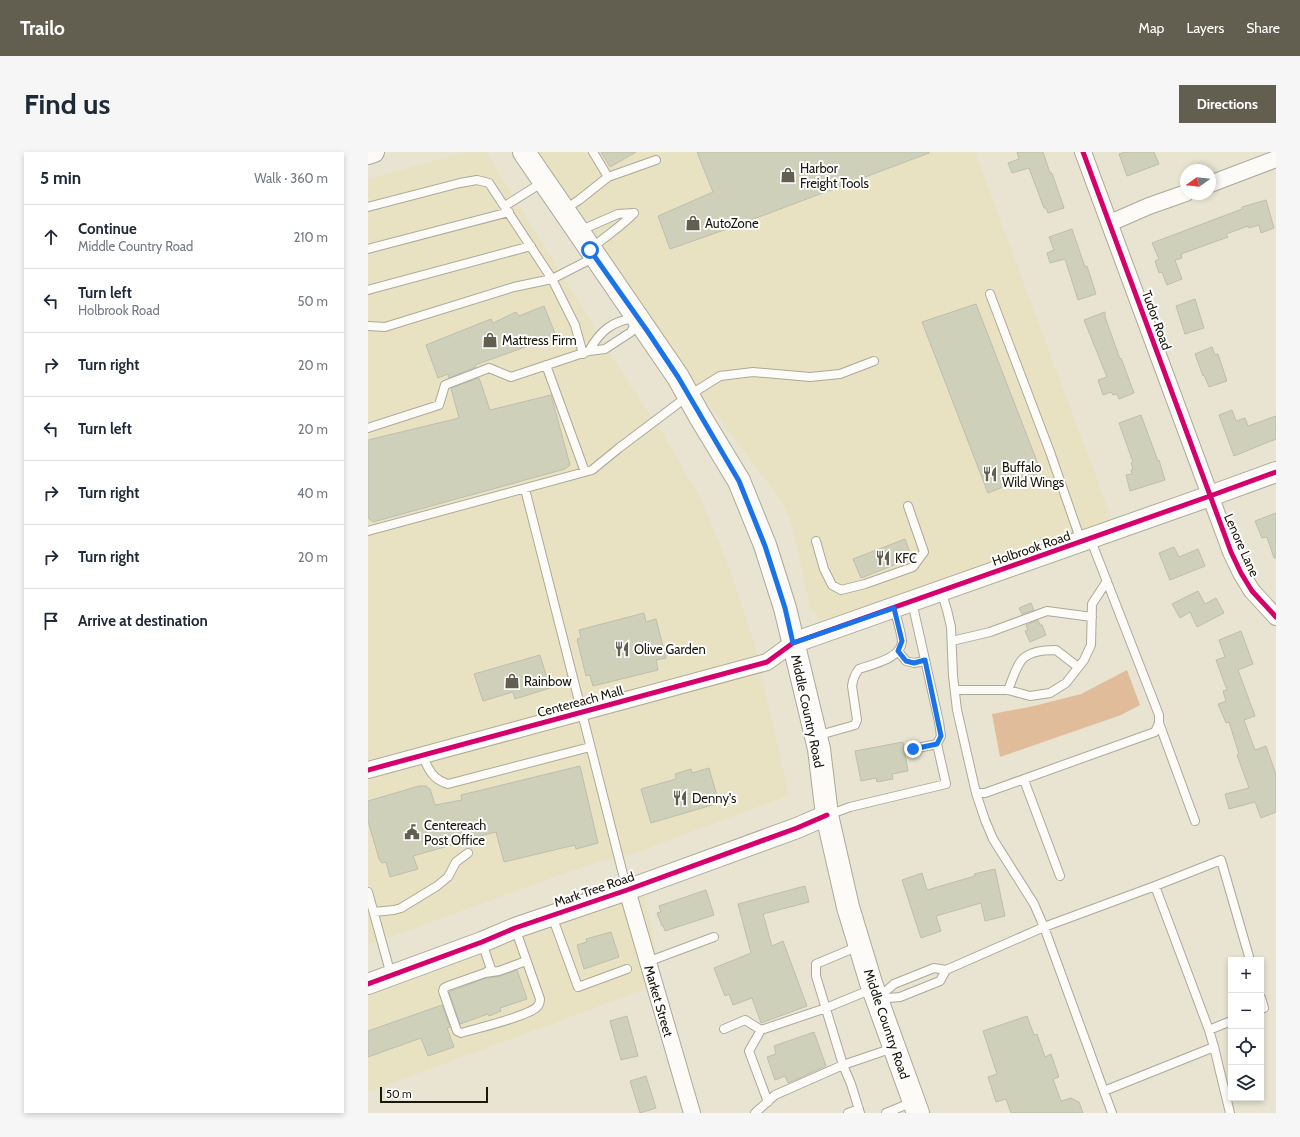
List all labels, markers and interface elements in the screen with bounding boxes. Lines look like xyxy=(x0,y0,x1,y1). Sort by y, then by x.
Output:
text: Trailo xyxy=(20,17,65,40)
text: Map xyxy=(1139,19,1164,37)
text: Layers xyxy=(1186,19,1224,37)
text: Share xyxy=(1246,19,1280,37)
button: Directions xyxy=(1179,85,1276,123)
text: Find us xyxy=(24,87,110,121)
place label: Harbor Freight Tools xyxy=(800,160,870,191)
north arrow xyxy=(1180,164,1216,200)
shop icon: Harbor Freight Tools xyxy=(779,166,797,184)
text: 5 min xyxy=(40,168,81,188)
text: Walk · 360 m xyxy=(254,170,328,186)
shop icon: AutoZone xyxy=(684,214,702,232)
place label: AutoZone xyxy=(705,215,759,231)
text: Continue xyxy=(78,220,137,238)
icon: ahead xyxy=(40,226,62,248)
text: 210 m xyxy=(294,229,328,245)
text: Middle Country Road xyxy=(78,238,193,254)
route start xyxy=(581,241,599,259)
text: Turn left xyxy=(78,284,132,302)
street label: Tudor Road xyxy=(1139,288,1175,352)
icon: left xyxy=(40,290,62,312)
text: 50 m xyxy=(298,293,328,309)
text: Holbrook Road xyxy=(78,302,160,318)
shop icon: Mattress Firm xyxy=(481,331,499,349)
place label: Mattress Firm xyxy=(502,332,577,348)
icon: right xyxy=(40,354,62,376)
text: Turn right xyxy=(78,356,139,374)
text: 20 m xyxy=(298,357,328,373)
icon: left xyxy=(40,418,62,440)
text: Turn left xyxy=(78,420,132,438)
text: 20 m xyxy=(298,421,328,437)
place label: Buffalo Wild Wings xyxy=(1002,459,1065,490)
restaurant icon: Buffalo Wild Wings xyxy=(981,465,999,483)
icon: right xyxy=(40,482,62,504)
text: Turn right xyxy=(78,484,139,502)
text: 40 m xyxy=(297,485,328,501)
street label: Lenore Lane xyxy=(1221,511,1263,579)
street label: Holbrook Road xyxy=(990,527,1072,569)
icon: right xyxy=(40,546,62,568)
text: Turn right xyxy=(78,548,139,566)
text: 20 m xyxy=(298,549,328,565)
restaurant icon: KFC xyxy=(874,549,892,567)
place label: KFC xyxy=(895,550,917,566)
icon: arrive xyxy=(40,610,62,632)
text: Arrive at destination xyxy=(78,612,208,630)
restaurant icon: Olive Garden xyxy=(613,640,631,658)
place label: Olive Garden xyxy=(634,641,706,657)
street label: Middle Country Road xyxy=(788,653,828,769)
shop icon: Rainbow xyxy=(503,672,521,690)
place label: Rainbow xyxy=(524,673,572,689)
street label: Centereach Mall xyxy=(535,682,625,720)
route end xyxy=(904,740,922,758)
restaurant icon: Denny's xyxy=(671,789,689,807)
place label: Denny's xyxy=(692,790,737,806)
place label: Centereach Post Office xyxy=(424,817,486,848)
public building icon: Centereach Post Office xyxy=(403,823,421,841)
street label: Mark Tree Road xyxy=(552,868,636,910)
map controls xyxy=(1228,957,1264,1101)
button: + xyxy=(1228,957,1264,993)
street label: Market Street xyxy=(641,963,677,1039)
street label: Middle Country Road xyxy=(861,967,913,1081)
button: − xyxy=(1228,993,1264,1029)
button: locate xyxy=(1228,1029,1264,1065)
button: layers xyxy=(1228,1065,1264,1101)
scale bar xyxy=(380,1085,488,1104)
text: 50 m xyxy=(386,1087,412,1101)

